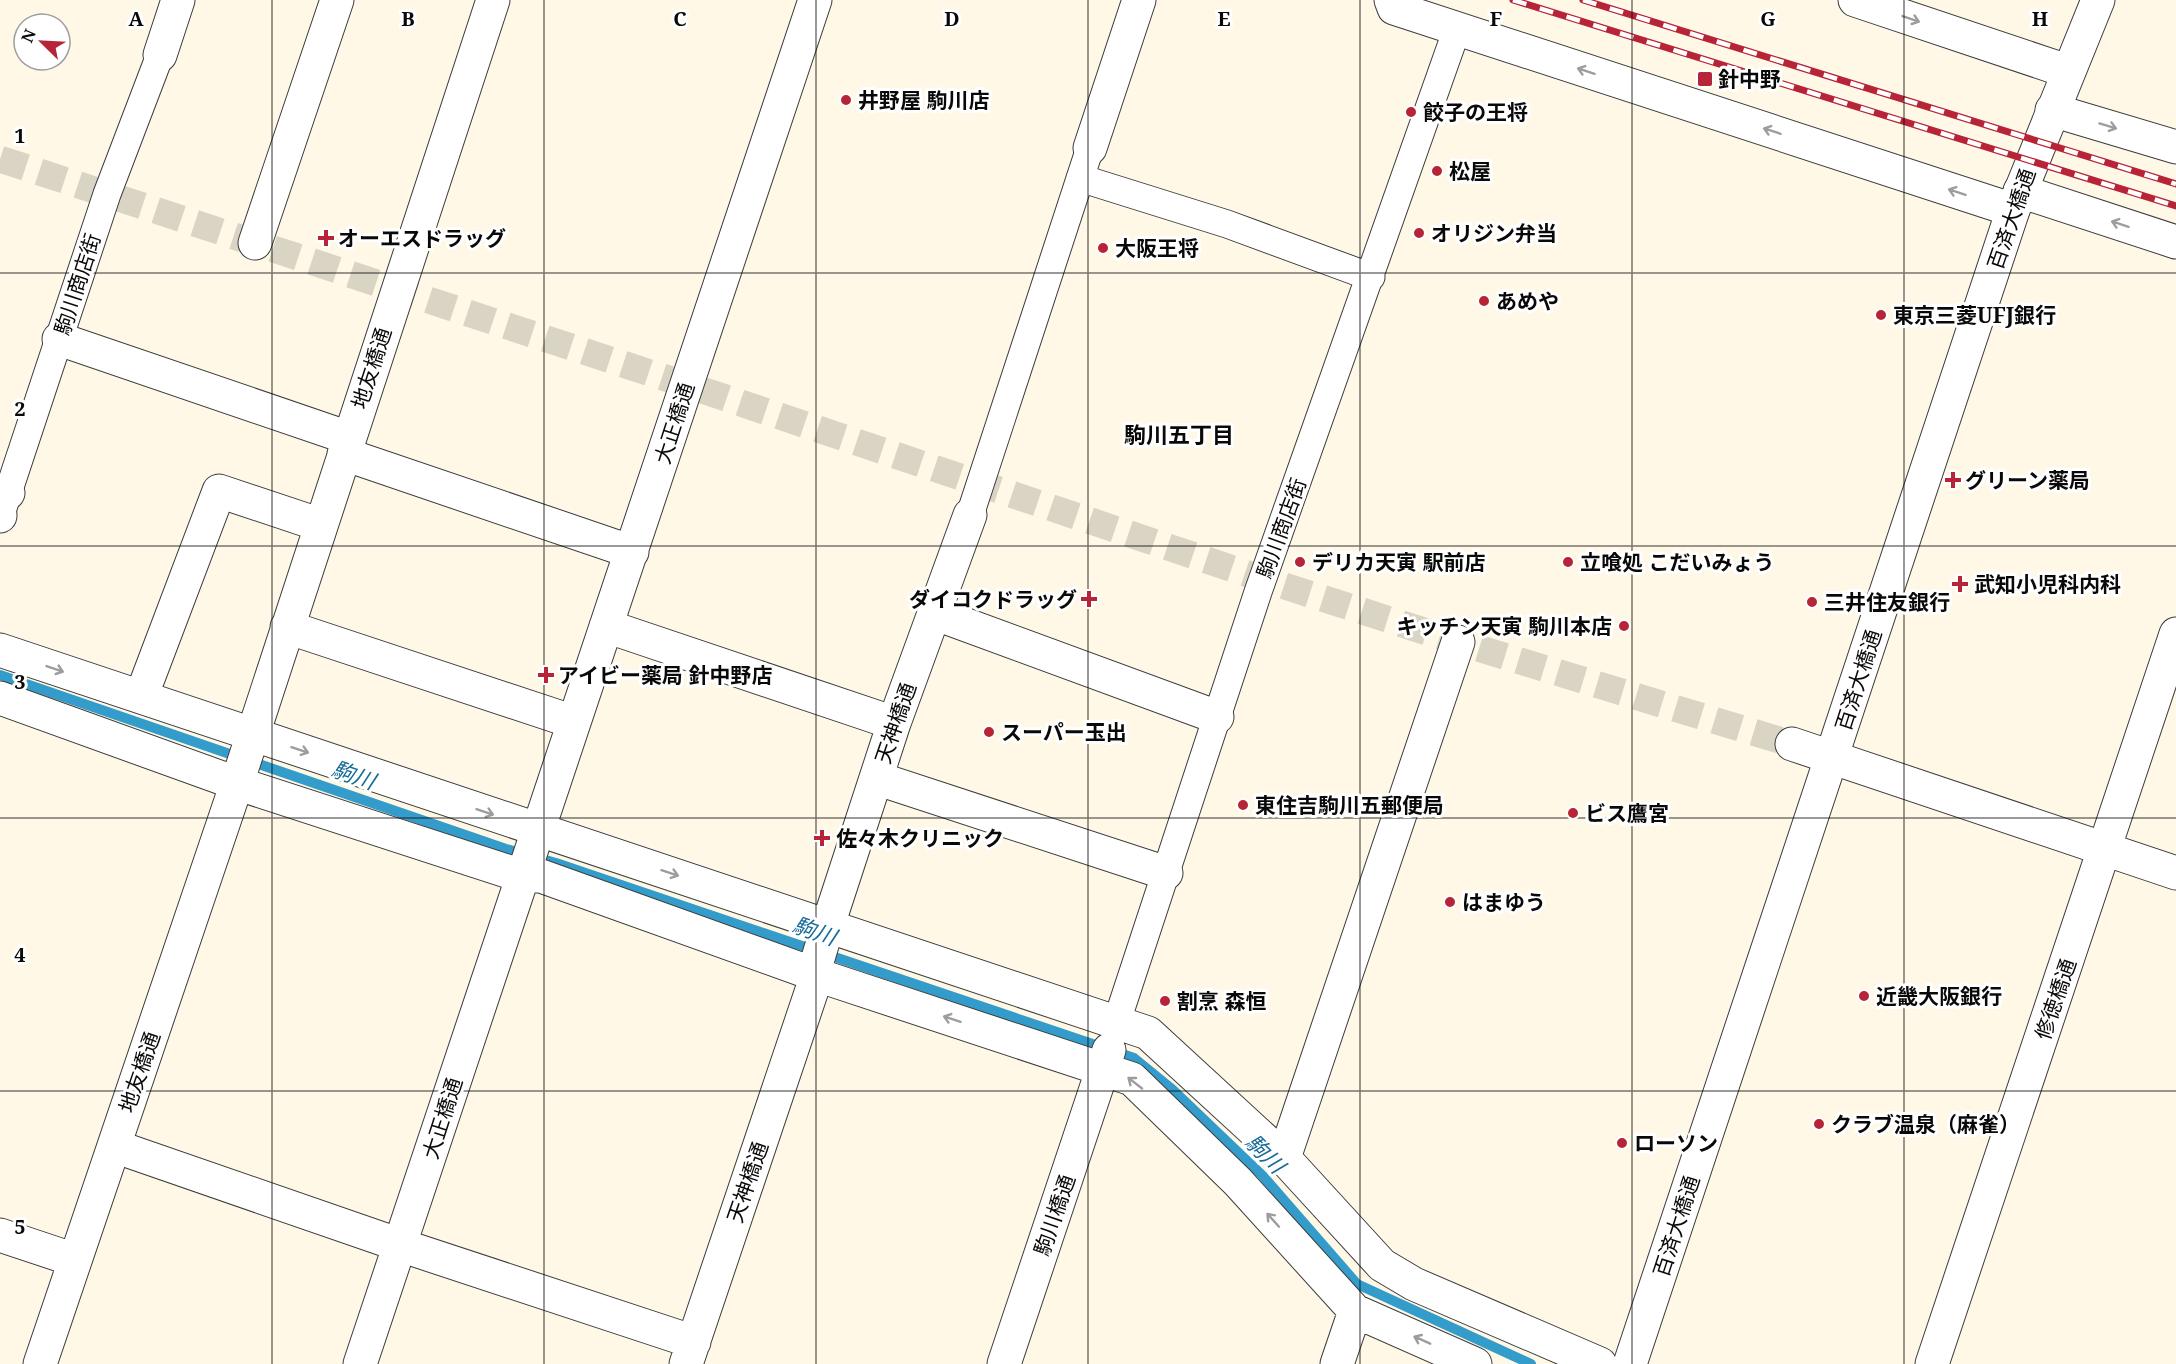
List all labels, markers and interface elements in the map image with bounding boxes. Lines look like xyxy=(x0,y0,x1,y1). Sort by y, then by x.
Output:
text: A xyxy=(128,5,144,32)
text: B xyxy=(401,5,415,32)
text: C xyxy=(673,5,687,32)
text: D xyxy=(944,5,960,32)
text: E xyxy=(1217,5,1231,32)
text: F xyxy=(1490,5,1502,32)
text: G xyxy=(1760,5,1776,32)
text: H xyxy=(2032,5,2048,32)
north arrow xyxy=(12,12,72,72)
one-way arrow xyxy=(1901,14,1920,25)
text: N xyxy=(16,25,41,46)
one-way arrow xyxy=(1577,65,1596,76)
place label: 針中野 xyxy=(1718,65,1781,93)
marker: 針中野 xyxy=(1696,70,1714,88)
place label: 井野屋 駒川店 xyxy=(858,86,989,114)
marker: 井野屋 駒川店 xyxy=(839,93,853,107)
place label: 餃子の王将 xyxy=(1423,98,1528,126)
marker: 餃子の王将 xyxy=(1404,105,1418,119)
one-way arrow xyxy=(2098,121,2117,132)
text: 1 xyxy=(14,122,26,149)
one-way arrow xyxy=(1763,125,1782,136)
place label: 松屋 xyxy=(1449,157,1491,185)
marker: 松屋 xyxy=(1430,164,1444,178)
street label: 百済大橋通 xyxy=(1981,165,2041,273)
one-way arrow xyxy=(1948,186,1967,197)
one-way arrow xyxy=(2111,218,2130,229)
place label: オリジン弁当 xyxy=(1431,219,1557,247)
place label: オーエスドラッグ xyxy=(338,224,506,252)
marker: オリジン弁当 xyxy=(1412,226,1426,240)
street label: 駒川商店街 xyxy=(47,230,107,338)
marker: オーエスドラッグ xyxy=(319,231,333,245)
place label: 大阪王将 xyxy=(1115,234,1199,262)
marker: 大阪王将 xyxy=(1096,241,1110,255)
place label: あめや xyxy=(1496,287,1559,315)
marker: あめや xyxy=(1477,294,1491,308)
place label: 東京三菱UFJ銀行 xyxy=(1893,301,2056,329)
marker: 東京三菱UFJ銀行 xyxy=(1874,308,1888,322)
street label: 地友橋通 xyxy=(345,324,397,412)
street label: 大正橋通 xyxy=(648,379,700,467)
text: 2 xyxy=(14,395,26,422)
district label: 駒川五丁目 xyxy=(1124,419,1234,449)
place label: グリーン薬局 xyxy=(1965,466,2090,494)
marker: グリーン薬局 xyxy=(1946,473,1960,487)
street label: 駒川商店街 xyxy=(1250,474,1312,582)
place label: デリカ天寅 駅前店 xyxy=(1312,548,1485,576)
place label: 立喰処 こだいみょう xyxy=(1580,548,1774,576)
marker: デリカ天寅 駅前店 xyxy=(1293,555,1307,569)
marker: 立喰処 こだいみょう xyxy=(1561,555,1575,569)
place label: 武知小児科内科 xyxy=(1974,570,2121,598)
marker: 武知小児科内科 xyxy=(1951,575,1969,593)
place label: ダイコクドラッグ xyxy=(909,585,1077,613)
place label: 三井住友銀行 xyxy=(1824,588,1950,616)
marker: ダイコクドラッグ xyxy=(1082,592,1096,606)
marker: 三井住友銀行 xyxy=(1805,595,1819,609)
place label: キッチン天寅 駒川本店 xyxy=(1397,612,1612,640)
marker: キッチン天寅 駒川本店 xyxy=(1617,619,1631,633)
street label: 百済大橋通 xyxy=(1828,626,1888,734)
place label: アイビー薬局 針中野店 xyxy=(558,661,772,689)
one-way arrow xyxy=(46,664,64,675)
text: 3 xyxy=(14,668,26,695)
marker: アイビー薬局 針中野店 xyxy=(539,668,553,682)
street label: 天神橋通 xyxy=(868,679,922,767)
place label: スーパー玉出 xyxy=(1001,718,1127,746)
marker: スーパー玉出 xyxy=(982,725,996,739)
one-way arrow xyxy=(290,745,309,756)
water label: 駒川 xyxy=(328,753,382,796)
place label: 東住吉駒川五郵便局 xyxy=(1255,791,1444,819)
marker: 東住吉駒川五郵便局 xyxy=(1236,798,1250,812)
place label: ビス鷹宮 xyxy=(1585,799,1669,827)
marker: ビス鷹宮 xyxy=(1566,806,1580,820)
one-way arrow xyxy=(475,807,494,818)
place label: 佐々木クリニック xyxy=(836,824,1004,852)
marker: 佐々木クリニック xyxy=(813,829,831,847)
one-way arrow xyxy=(660,869,679,880)
place label: はまゆう xyxy=(1462,888,1546,916)
marker: はまゆう xyxy=(1443,895,1457,909)
water label: 駒川 xyxy=(789,909,843,952)
text: 4 xyxy=(14,941,26,968)
street label: 修徳橋通 xyxy=(2028,955,2082,1043)
place label: 近畿大阪銀行 xyxy=(1876,982,2002,1010)
place label: 割烹 森恒 xyxy=(1177,987,1266,1015)
marker: 近畿大阪銀行 xyxy=(1857,989,1871,1003)
marker: 割烹 森恒 xyxy=(1158,994,1172,1008)
one-way arrow xyxy=(943,1013,962,1024)
street label: 地友橋通 xyxy=(112,1028,166,1116)
street label: 大正橋通 xyxy=(416,1074,468,1162)
one-way arrow xyxy=(1127,1077,1143,1090)
place label: クラブ温泉（麻雀） xyxy=(1831,1110,2020,1138)
marker: クラブ温泉（麻雀） xyxy=(1812,1117,1826,1131)
water label: 駒川 xyxy=(1240,1127,1294,1181)
place label: ローソン xyxy=(1634,1129,1718,1157)
marker: ローソン xyxy=(1615,1136,1629,1150)
street label: 天神橋通 xyxy=(720,1138,774,1226)
street label: 駒川橋通 xyxy=(1027,1171,1081,1259)
street label: 百済大橋通 xyxy=(1646,1172,1706,1280)
text: 5 xyxy=(14,1213,26,1240)
one-way arrow xyxy=(1266,1213,1280,1228)
one-way arrow xyxy=(1413,1334,1431,1346)

